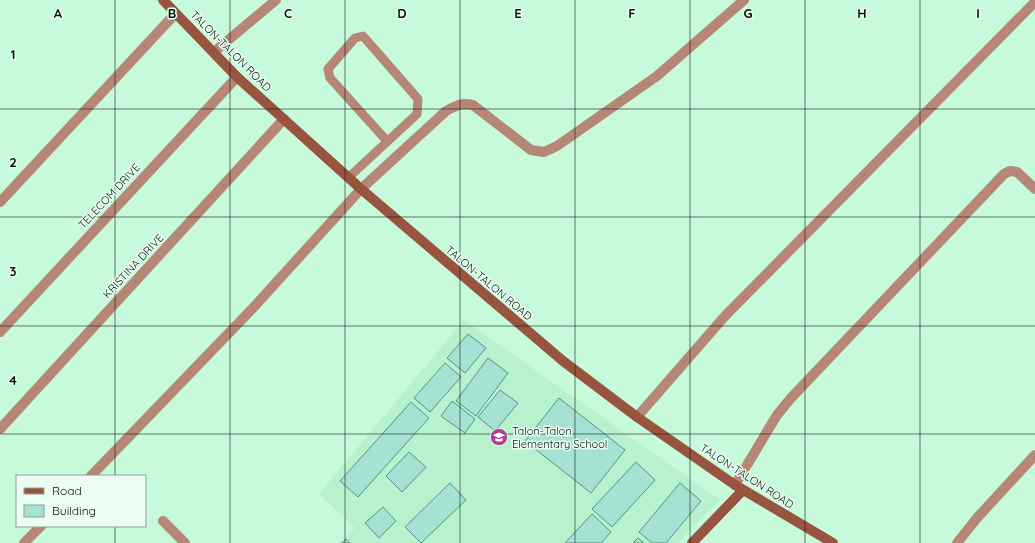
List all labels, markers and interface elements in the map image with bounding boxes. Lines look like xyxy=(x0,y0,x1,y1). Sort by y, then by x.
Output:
text: A xyxy=(54,5,63,21)
text: B xyxy=(168,5,176,21)
text: C xyxy=(284,5,292,21)
text: D xyxy=(397,5,407,21)
text: E xyxy=(514,5,522,21)
text: F xyxy=(628,5,636,21)
text: G xyxy=(743,5,753,21)
text: H xyxy=(857,5,867,21)
text: I xyxy=(976,5,980,21)
street label: TALON-TALON ROAD xyxy=(188,8,274,94)
text: 1 xyxy=(10,46,16,62)
text: 2 xyxy=(9,154,17,170)
street label: TELECOM DRIVE xyxy=(75,160,143,232)
street label: KRISTINA DRIVE xyxy=(100,231,166,301)
street label: TALON-TALON ROAD xyxy=(443,243,535,323)
text: 3 xyxy=(10,263,17,279)
text: 4 xyxy=(9,372,17,388)
place label: Talon-Talon Elementary School xyxy=(512,424,607,451)
school or university icon: Talon-Talon Elementary School xyxy=(489,427,509,447)
street label: TALON-TALON ROAD xyxy=(698,441,796,512)
legend xyxy=(16,475,146,527)
text: Road xyxy=(52,483,82,498)
text: Building xyxy=(52,503,96,518)

